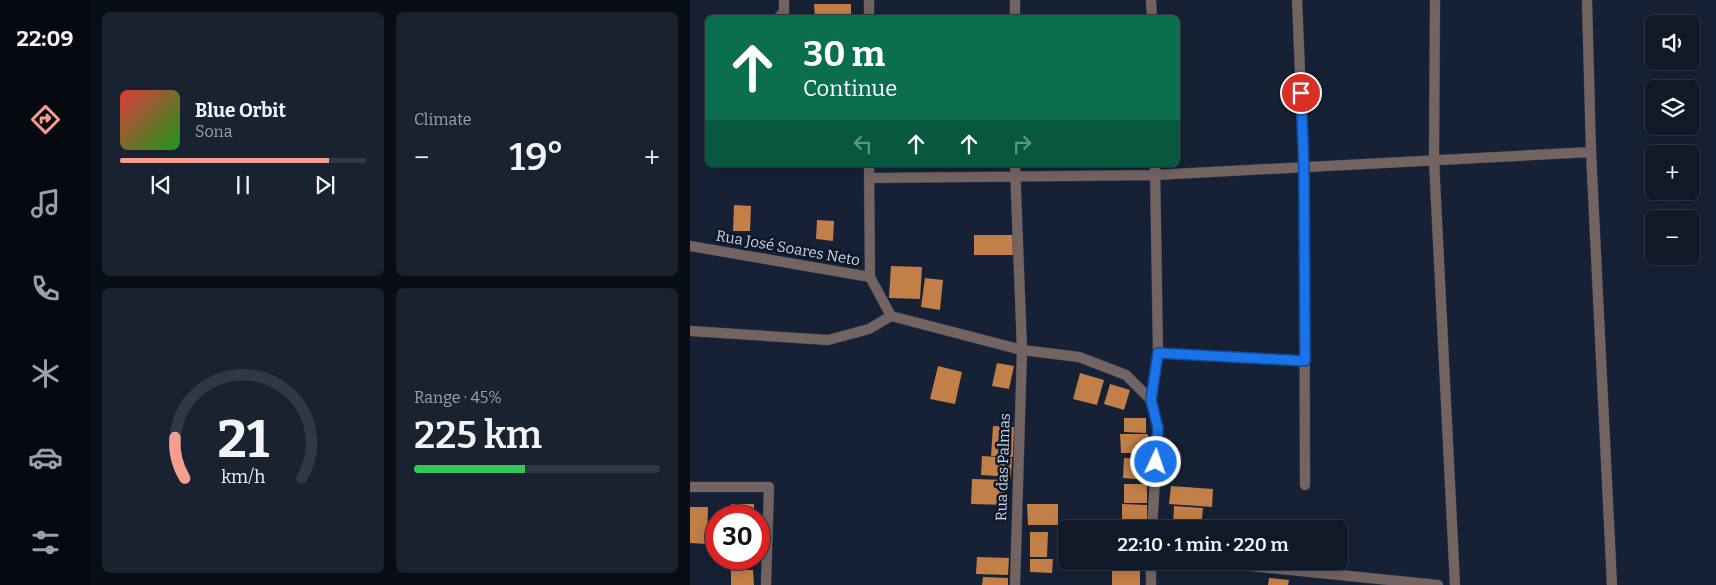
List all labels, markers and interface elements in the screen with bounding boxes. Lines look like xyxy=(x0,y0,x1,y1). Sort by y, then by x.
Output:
map controls xyxy=(1645,15,1700,265)
button: sound xyxy=(1645,15,1700,70)
text: 22:09 xyxy=(17,25,73,52)
text: 30 m xyxy=(803,33,885,75)
icon: ahead xyxy=(720,35,785,100)
pin xyxy=(1280,72,1322,114)
text: Continue xyxy=(803,75,897,102)
icon: arrive xyxy=(1287,79,1315,107)
button: layers xyxy=(1645,80,1700,135)
text: Blue Orbit xyxy=(195,99,286,122)
icon: directions xyxy=(28,102,63,137)
text: Climate xyxy=(414,110,472,129)
text: Sona xyxy=(195,122,232,141)
icon: left xyxy=(849,130,877,158)
icon: ahead xyxy=(902,130,930,158)
icon: ahead xyxy=(955,130,983,158)
icon: right xyxy=(1008,130,1036,158)
text: 19° xyxy=(509,134,564,180)
text: − xyxy=(414,141,429,174)
text: + xyxy=(644,141,660,174)
button: + xyxy=(1645,145,1700,200)
icon: previous xyxy=(147,171,175,199)
icon: pause xyxy=(229,171,257,199)
icon: next xyxy=(311,171,339,199)
icon: music xyxy=(28,186,63,221)
button: − xyxy=(1645,210,1700,265)
street label: Rua José Soares Neto xyxy=(715,226,861,270)
icon: phone xyxy=(28,271,63,306)
icon: climate xyxy=(28,356,63,391)
text: Range · 45% xyxy=(414,388,502,407)
text: 21 xyxy=(217,408,269,471)
text: 225 km xyxy=(414,412,542,458)
street label: Rua das Palmas xyxy=(992,413,1014,521)
position arrow xyxy=(1129,435,1181,487)
icon: car xyxy=(28,440,63,475)
text: km/h xyxy=(221,466,265,488)
speed limit sign: 30 xyxy=(705,505,770,570)
icon: filters xyxy=(28,525,63,560)
text: 22:10 · 1 min · 220 m xyxy=(1117,533,1289,556)

